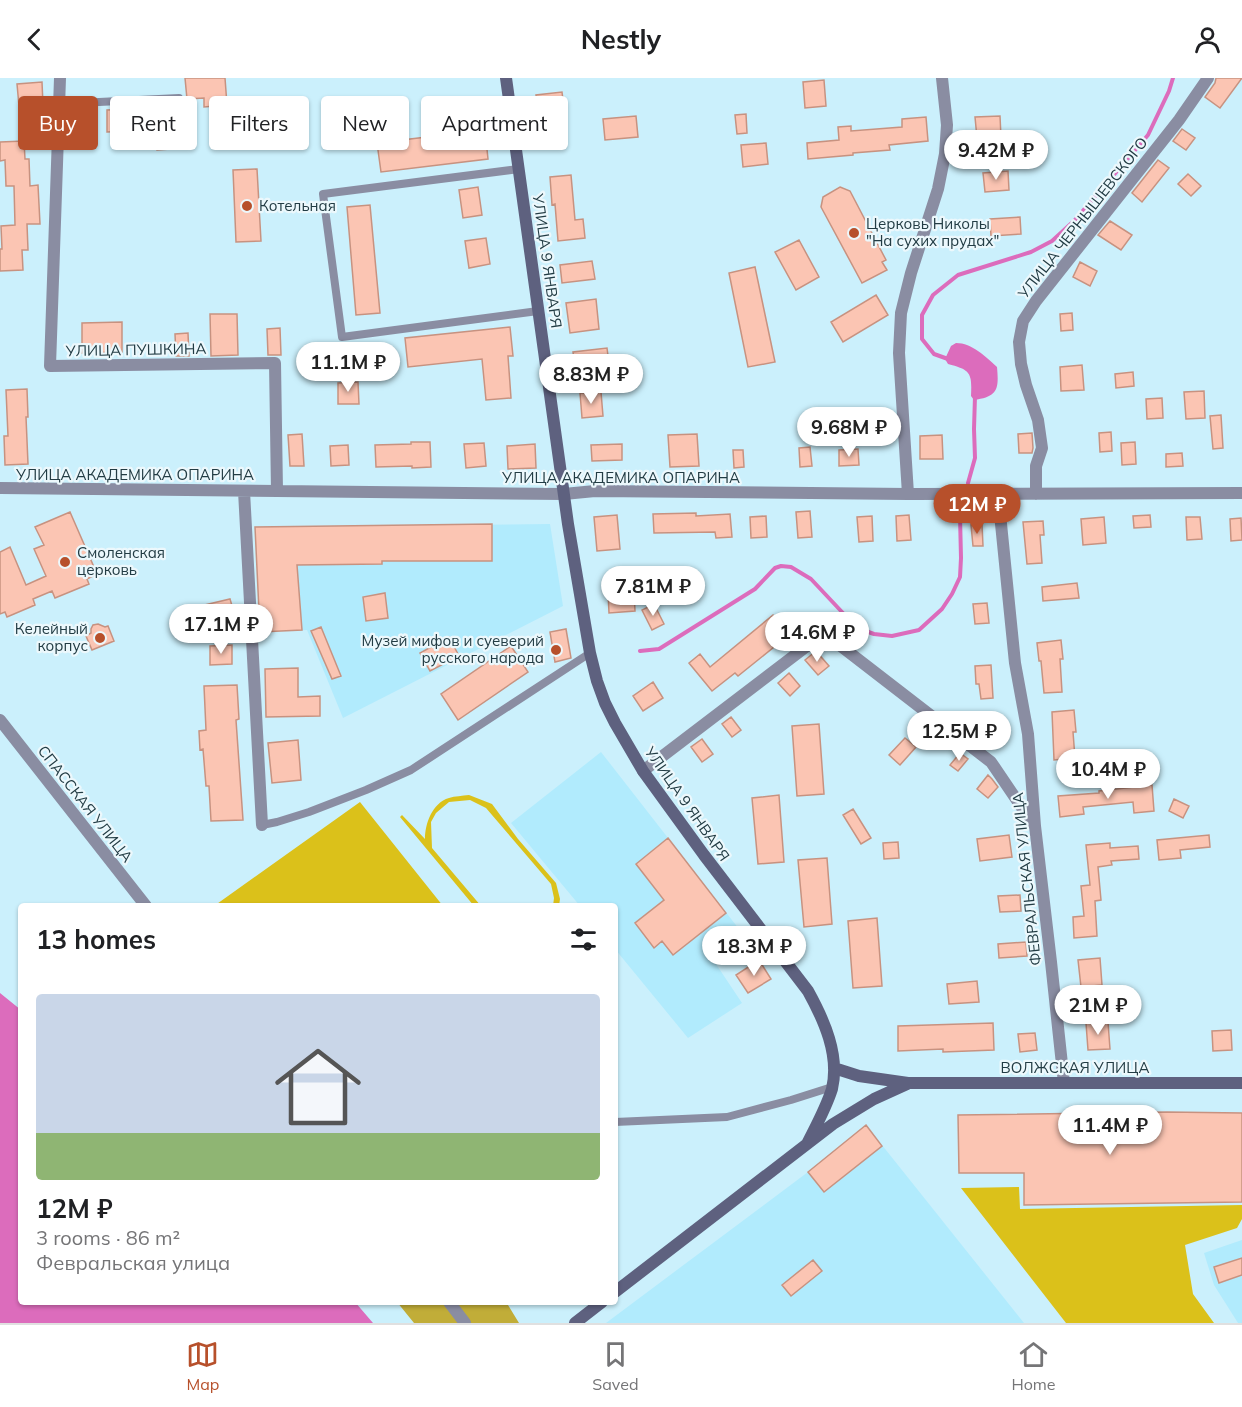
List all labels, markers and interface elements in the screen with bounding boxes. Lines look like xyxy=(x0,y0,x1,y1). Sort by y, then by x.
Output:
text: Nestly xyxy=(581,22,661,56)
icon: back xyxy=(18,23,51,56)
icon: person xyxy=(1191,23,1224,56)
chip: Buy xyxy=(18,96,98,150)
chip: Rent xyxy=(110,96,197,150)
chip: Filters xyxy=(209,96,309,150)
chip: New xyxy=(321,96,409,150)
chip: Apartment xyxy=(421,96,568,150)
pin: 9.42M ₽ xyxy=(941,130,1051,181)
street label: УЛИЦА ЧЕРНЫШЕВСКОГО xyxy=(1013,133,1152,303)
text: 9.42M ₽ xyxy=(958,137,1034,162)
street label: УЛИЦА 9 ЯНВАРЯ xyxy=(529,192,566,329)
place label: Котельная xyxy=(259,196,336,215)
marker: Котельная xyxy=(240,199,254,213)
place label: Церковь Николы "На сухих прудах" xyxy=(866,214,999,250)
marker: Церковь Николы "На сухих прудах" xyxy=(847,226,861,240)
street label: УЛИЦА ПУШКИНА xyxy=(64,339,207,360)
pin: 11.1M ₽ xyxy=(293,342,403,393)
text: 11.1M ₽ xyxy=(310,349,386,374)
pin: 8.83M ₽ xyxy=(536,354,646,405)
text: 8.83M ₽ xyxy=(553,361,629,386)
pin: 9.68M ₽ xyxy=(794,407,904,458)
text: 9.68M ₽ xyxy=(811,414,887,439)
street label: УЛИЦА АКАДЕМИКА ОПАРИНА xyxy=(15,465,254,484)
street label: УЛИЦА АКАДЕМИКА ОПАРИНА xyxy=(501,468,740,487)
pin: 12M ₽ xyxy=(935,484,1019,535)
text: 12M ₽ xyxy=(948,491,1006,516)
place label: Смоленская церковь xyxy=(77,543,165,579)
marker: Смоленская церковь xyxy=(58,555,72,569)
pin: 7.81M ₽ xyxy=(598,566,708,617)
text: 7.81M ₽ xyxy=(615,573,691,598)
pin: 17.1M ₽ xyxy=(166,604,276,655)
text: 17.1M ₽ xyxy=(183,611,259,636)
pin: 14.6M ₽ xyxy=(762,612,872,663)
place label: Келейный корпус xyxy=(15,619,88,655)
text: 14.6M ₽ xyxy=(779,619,855,644)
marker: Келейный корпус xyxy=(93,631,107,645)
place label: Музей мифов и суеверий русского народа xyxy=(362,631,544,667)
marker: Музей мифов и суеверий русского народа xyxy=(549,643,563,657)
pin: 12.5M ₽ xyxy=(904,711,1014,762)
text: 12.5M ₽ xyxy=(921,718,997,743)
street label: СПАССКАЯ УЛИЦА xyxy=(34,741,137,866)
street label: УЛИЦА 9 ЯНВАРЯ xyxy=(640,742,734,865)
pin: 10.4M ₽ xyxy=(1053,749,1163,800)
text: 10.4M ₽ xyxy=(1070,756,1146,781)
street label: ФЕВРАЛЬСКАЯ УЛИЦА xyxy=(1008,791,1045,967)
text: 13 homes xyxy=(36,923,156,956)
icon: filters xyxy=(567,923,600,956)
pin: 18.3M ₽ xyxy=(699,926,809,977)
text: 18.3M ₽ xyxy=(716,933,792,958)
pin: 21M ₽ xyxy=(1056,985,1140,1036)
text: 21M ₽ xyxy=(1069,992,1127,1017)
icon: home xyxy=(264,1033,372,1141)
street label: ВОЛЖСКАЯ УЛИЦА xyxy=(1001,1058,1149,1077)
pin: 11.4M ₽ xyxy=(1055,1105,1165,1156)
text: 11.4M ₽ xyxy=(1072,1112,1148,1137)
text: 12M ₽ xyxy=(36,1192,113,1225)
text: 3 rooms · 86 m² xyxy=(36,1225,180,1250)
text: Февральская улица xyxy=(36,1250,230,1275)
tab: Map xyxy=(186,1338,219,1394)
tab: Saved xyxy=(592,1338,639,1394)
tab: Home xyxy=(1011,1338,1056,1394)

